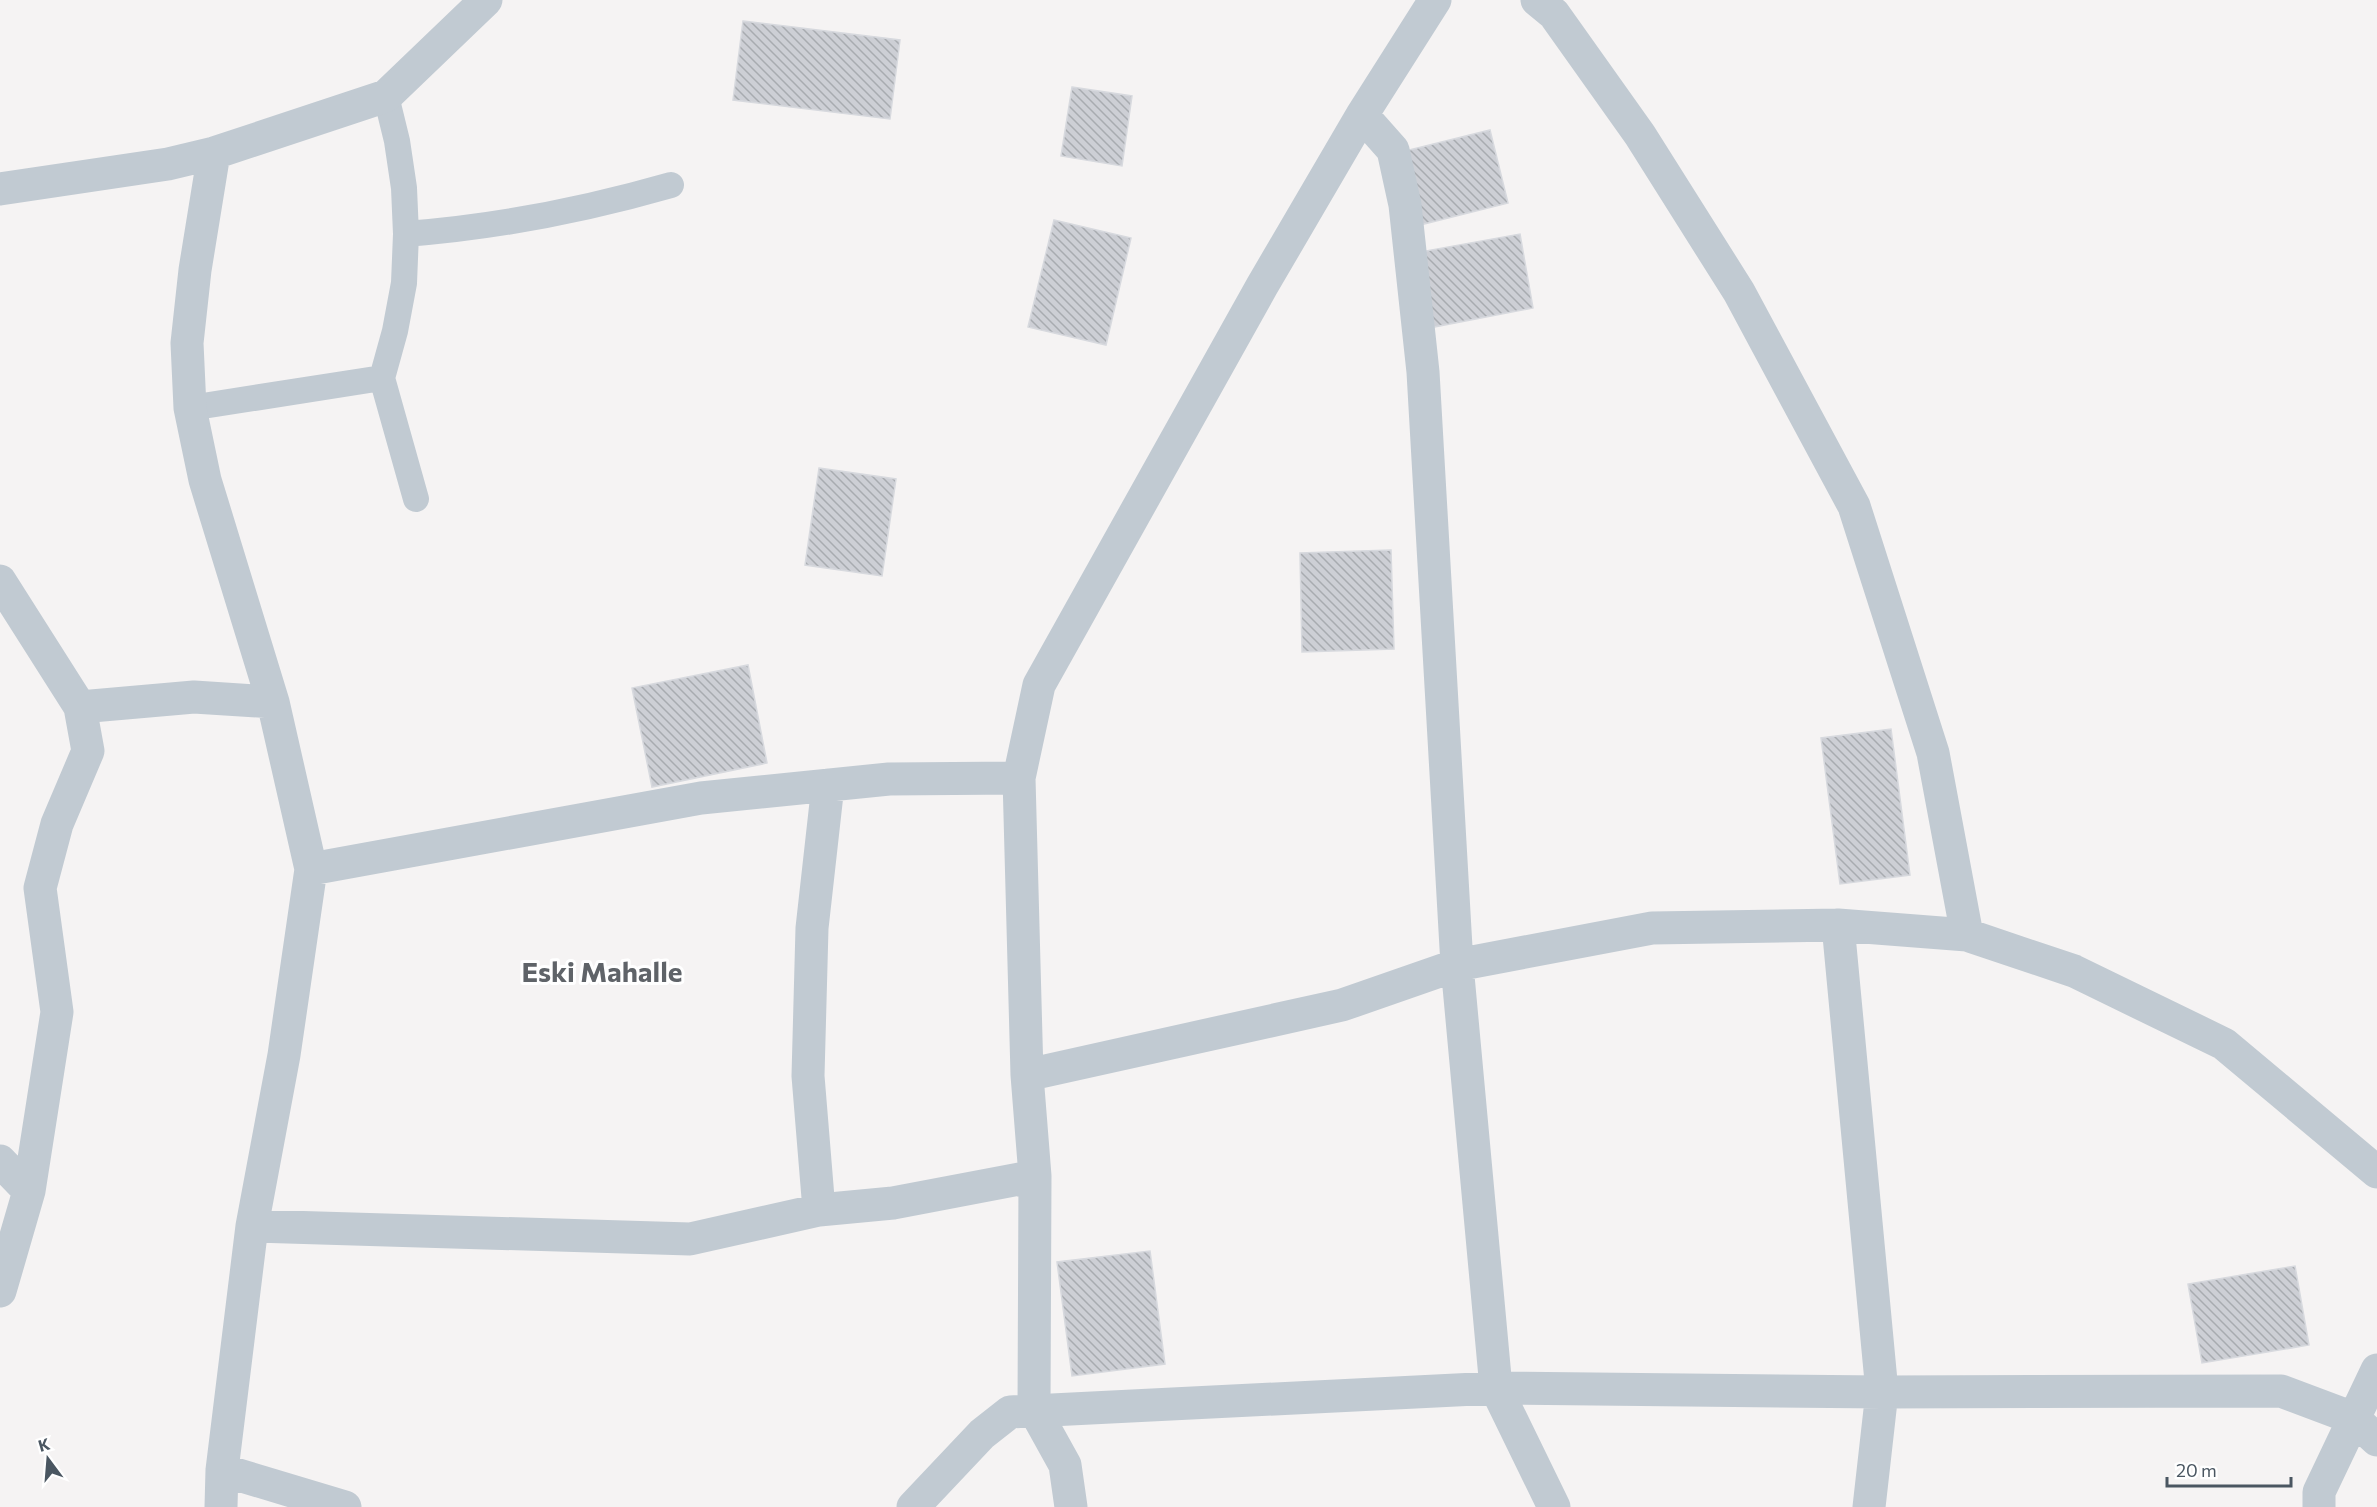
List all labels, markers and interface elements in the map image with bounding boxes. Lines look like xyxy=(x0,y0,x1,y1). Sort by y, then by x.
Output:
district label: Eski Mahalle xyxy=(521,954,683,988)
north arrow xyxy=(18,1429,78,1489)
text: K xyxy=(36,1433,52,1455)
scale bar xyxy=(2167,1450,2292,1488)
text: 20 m xyxy=(2176,1459,2217,1481)

